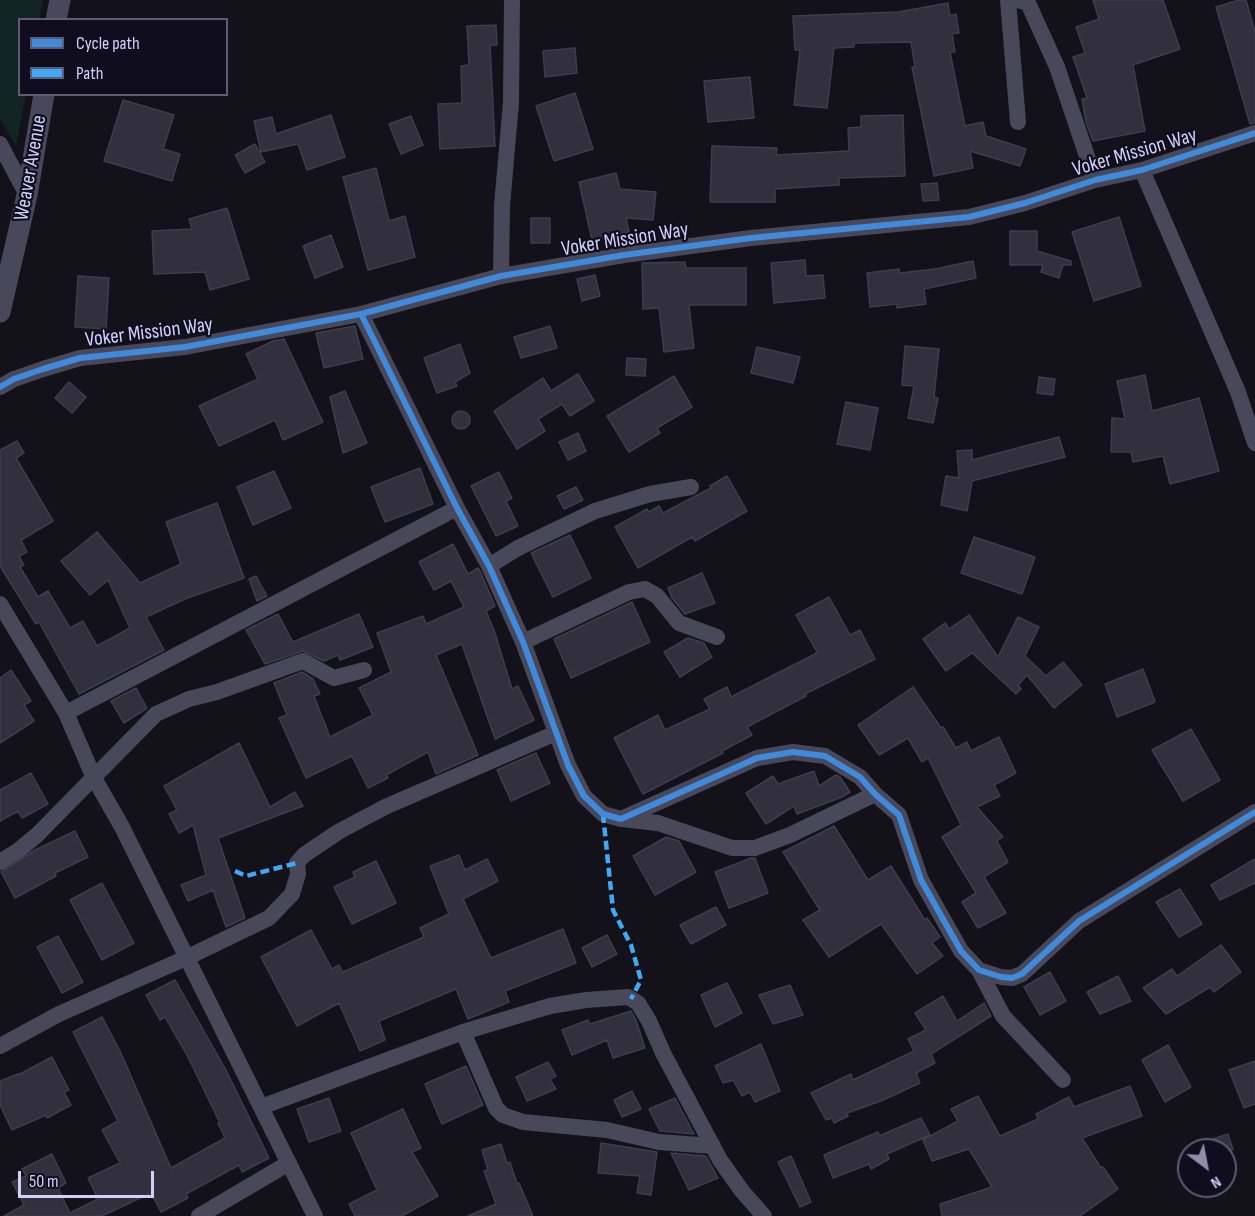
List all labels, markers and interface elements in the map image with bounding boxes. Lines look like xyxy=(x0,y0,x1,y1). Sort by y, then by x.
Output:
legend xyxy=(18,18,228,96)
text: Cycle path xyxy=(76,33,140,54)
text: Path xyxy=(76,63,104,84)
street label: Weaver Avenue xyxy=(9,113,53,223)
street label: Voker Mission Way xyxy=(1070,123,1200,183)
street label: Voker Mission Way xyxy=(560,218,690,262)
street label: Voker Mission Way xyxy=(84,313,214,353)
north arrow xyxy=(1177,1138,1237,1198)
scale bar xyxy=(21,1159,158,1197)
text: 50 m xyxy=(29,1171,59,1192)
text: N xyxy=(1207,1172,1224,1192)

